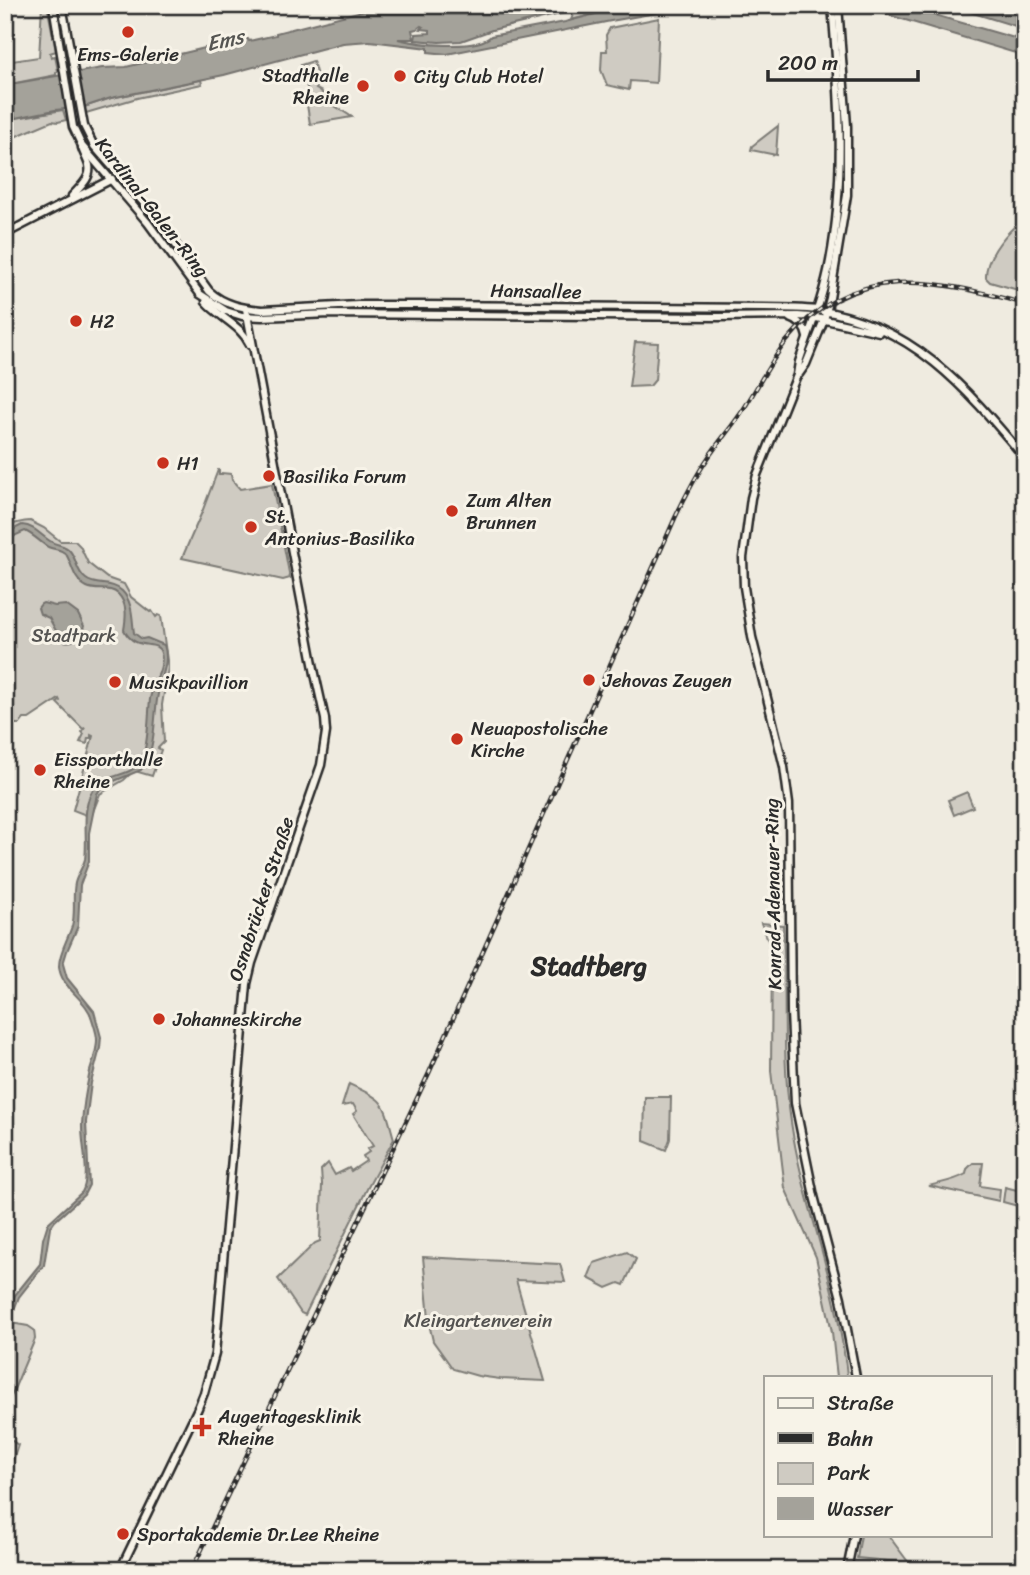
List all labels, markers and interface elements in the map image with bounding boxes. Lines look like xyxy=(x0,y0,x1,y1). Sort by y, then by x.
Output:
water label: Ems xyxy=(202,17,250,63)
marker: Ems-Galerie xyxy=(120,24,136,40)
place label: Ems-Galerie xyxy=(77,38,179,71)
scale bar xyxy=(768,38,918,82)
text: 200 m xyxy=(778,44,838,82)
place label: Stadthalle Rheine xyxy=(262,59,349,114)
place label: City Club Hotel xyxy=(414,60,544,93)
marker: City Club Hotel xyxy=(392,68,408,84)
marker: Stadthalle Rheine xyxy=(355,78,371,94)
street label: Kardinal-Galen-Ring xyxy=(87,130,218,285)
street label: Hansaallee xyxy=(490,274,582,308)
place label: H2 xyxy=(90,305,114,338)
marker: H2 xyxy=(68,313,84,329)
place label: H1 xyxy=(177,447,199,480)
marker: H1 xyxy=(155,455,171,471)
place label: Basilika Forum xyxy=(283,460,406,493)
marker: Basilika Forum xyxy=(261,468,277,484)
place label: Zum Alten Brunnen xyxy=(466,484,552,539)
place label: St. Antonius-Basilika xyxy=(264,500,415,555)
marker: Zum Alten Brunnen xyxy=(444,503,460,519)
marker: St. Antonius-Basilika xyxy=(243,519,259,535)
park label: Stadtpark xyxy=(32,619,116,652)
place label: Jehovas Zeugen xyxy=(602,664,732,697)
place label: Musikpavillion xyxy=(129,666,248,699)
marker: Jehovas Zeugen xyxy=(581,672,597,688)
marker: Musikpavillion xyxy=(107,674,123,690)
place label: Neuapostolische Kirche xyxy=(471,712,608,767)
marker: Neuapostolische Kirche xyxy=(449,731,465,747)
place label: Eissporthalle Rheine xyxy=(54,743,163,798)
marker: Eissporthalle Rheine xyxy=(32,762,48,778)
street label: Konrad-Adenauer-Ring xyxy=(755,798,791,990)
street label: Osnabrücker Straße xyxy=(219,812,303,986)
district label: Stadtberg xyxy=(530,943,647,989)
place label: Johanneskirche xyxy=(172,1003,302,1036)
marker: Johanneskirche xyxy=(151,1011,167,1027)
park label: Kleingartenverein xyxy=(404,1304,552,1337)
legend xyxy=(764,1376,992,1536)
text: Straße xyxy=(827,1384,894,1422)
place label: Augentagesklinik Rheine xyxy=(217,1400,362,1455)
marker: Augentagesklinik Rheine xyxy=(192,1417,212,1437)
text: Bahn xyxy=(827,1420,873,1458)
text: Park xyxy=(827,1454,870,1492)
text: Wasser xyxy=(827,1490,894,1528)
place label: Sportakademie Dr.Lee Rheine xyxy=(137,1518,379,1551)
marker: Sportakademie Dr.Lee Rheine xyxy=(115,1526,131,1542)

